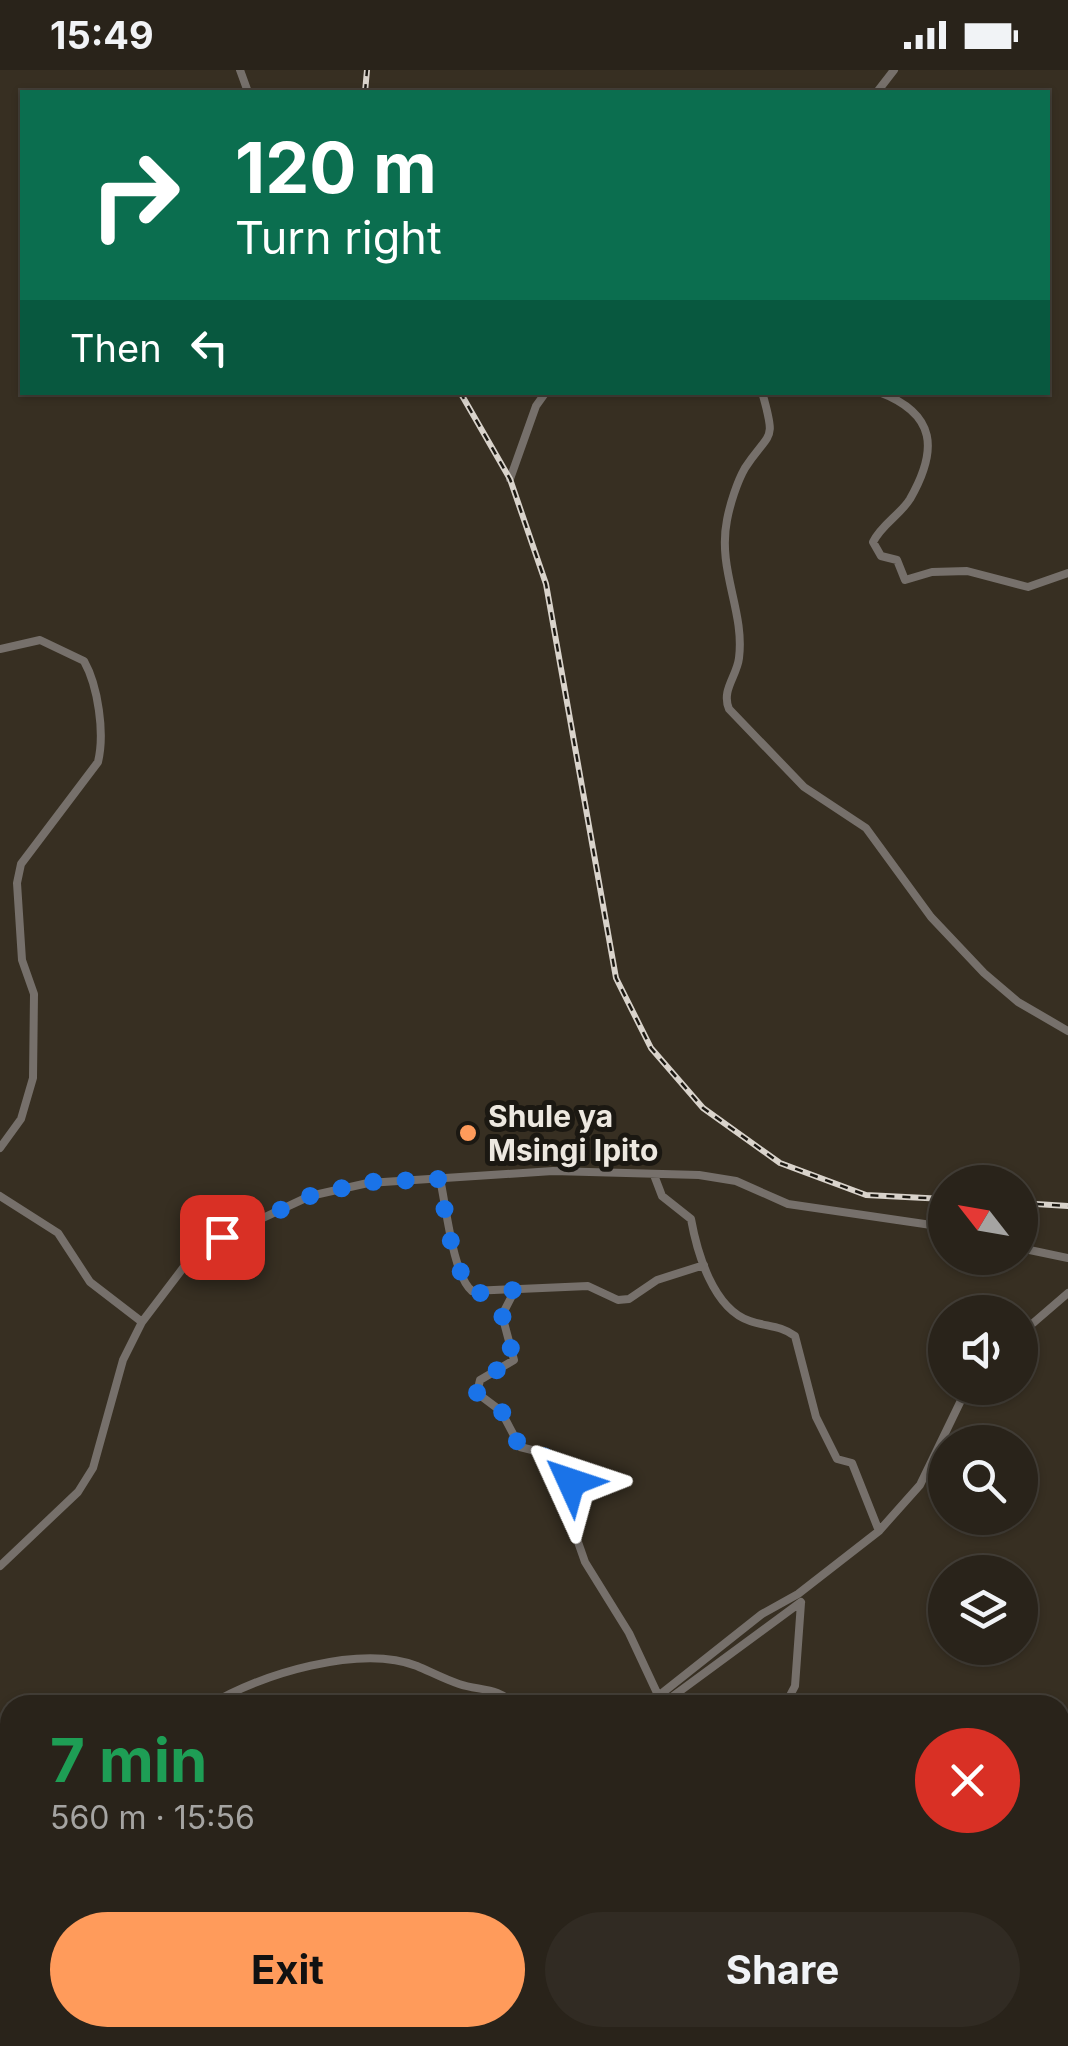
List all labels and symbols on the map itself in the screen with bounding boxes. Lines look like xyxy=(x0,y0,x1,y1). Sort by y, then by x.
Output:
place label: Shule ya Msingi Ipito xyxy=(488,1098,658,1168)
marker: Shule ya Msingi Ipito xyxy=(457,1122,479,1144)
north arrow xyxy=(928,1165,1038,1275)
pin xyxy=(180,1195,265,1280)
position arrow xyxy=(519,1430,623,1534)

